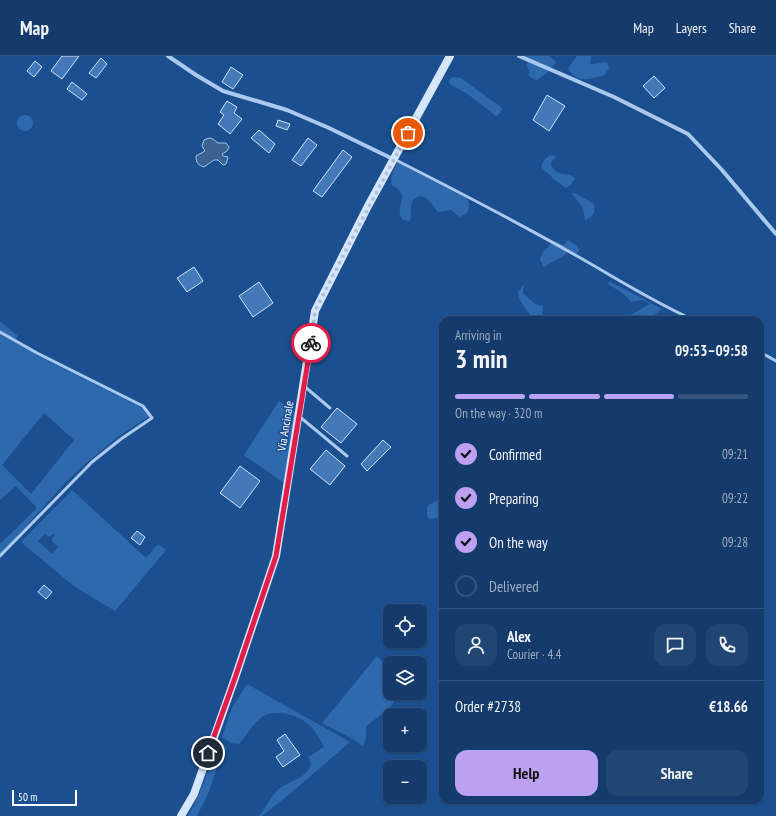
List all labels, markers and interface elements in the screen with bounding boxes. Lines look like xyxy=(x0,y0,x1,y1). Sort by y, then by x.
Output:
text: Map xyxy=(20,16,49,40)
text: Map xyxy=(633,19,654,37)
text: Layers xyxy=(676,19,707,37)
text: Share xyxy=(729,19,756,37)
pin xyxy=(391,116,425,150)
icon: bag xyxy=(397,122,419,144)
courier xyxy=(291,323,331,363)
text: Arriving in xyxy=(455,327,502,344)
icon: bike xyxy=(300,332,322,354)
text: 09:53–09:58 xyxy=(675,341,748,360)
text: 3 min xyxy=(455,342,508,375)
street label: Via Ancinale xyxy=(273,400,296,453)
text: On the way · 320 m xyxy=(455,405,542,422)
icon: check xyxy=(455,443,477,465)
text: Confirmed xyxy=(489,445,542,464)
text: 09:21 xyxy=(722,446,748,463)
icon: check xyxy=(455,487,477,509)
text: Preparing xyxy=(489,489,539,508)
text: 09:22 xyxy=(722,490,748,507)
icon: check xyxy=(455,531,477,553)
text: On the way xyxy=(489,533,548,552)
text: 09:28 xyxy=(722,534,748,551)
text: Delivered xyxy=(489,577,539,596)
map controls xyxy=(383,604,427,804)
button: locate xyxy=(383,604,427,648)
button: person xyxy=(455,624,497,666)
button: chat xyxy=(654,624,696,666)
button: phone xyxy=(706,624,748,666)
text: Alex xyxy=(507,627,531,646)
text: Courier · 4.4 xyxy=(507,646,561,663)
button: layers xyxy=(383,656,427,700)
text: Order #2738 xyxy=(455,697,521,716)
text: €18.66 xyxy=(709,697,748,716)
button: + xyxy=(383,708,427,752)
pin xyxy=(191,736,225,770)
icon: home xyxy=(197,742,219,764)
button: Help xyxy=(455,750,598,796)
button: Share xyxy=(606,750,748,796)
button: − xyxy=(383,760,427,804)
scale bar xyxy=(12,788,77,807)
text: 50 m xyxy=(18,790,37,804)

